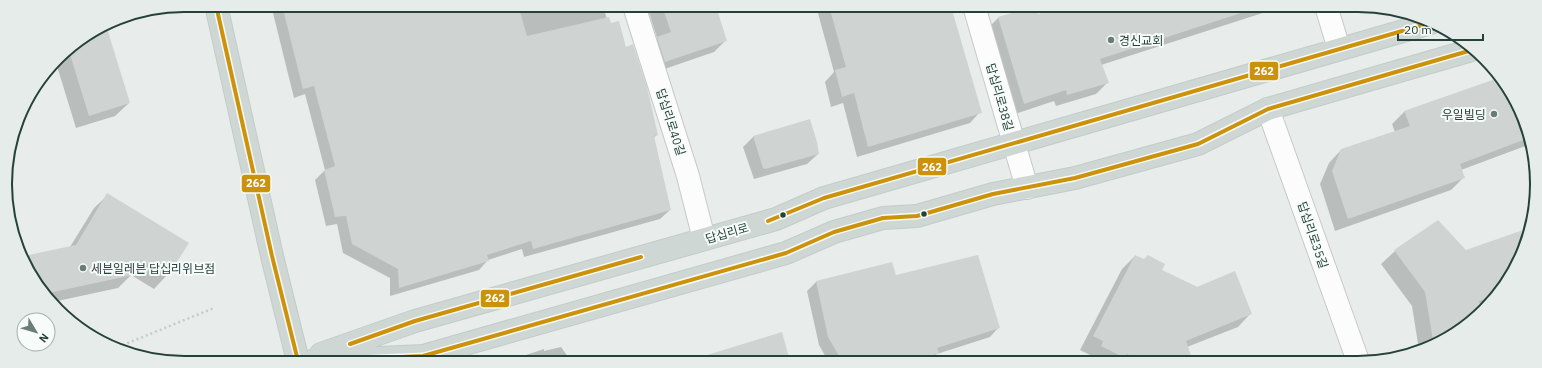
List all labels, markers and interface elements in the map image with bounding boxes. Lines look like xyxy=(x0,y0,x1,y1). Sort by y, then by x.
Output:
scale bar xyxy=(1398,16,1483,42)
text: 20 m xyxy=(1404,22,1432,37)
place label: 경신교회 xyxy=(1119,33,1163,48)
marker: 경신교회 xyxy=(1106,35,1116,45)
street label: 답십리로38길 xyxy=(983,61,1017,133)
line badge: 262 xyxy=(1249,61,1279,81)
text: 262 xyxy=(1254,64,1274,78)
street label: 답십리로40길 xyxy=(653,87,689,157)
place label: 우일빌딩 xyxy=(1442,107,1486,122)
marker: 우일빌딩 xyxy=(1489,109,1499,119)
line badge: 262 xyxy=(917,157,947,176)
text: 262 xyxy=(922,160,942,174)
line badge: 262 xyxy=(241,174,271,193)
text: 262 xyxy=(246,176,266,190)
street label: 답십리로35길 xyxy=(1295,200,1331,270)
unlabelled marker xyxy=(919,209,929,219)
unlabelled marker xyxy=(778,210,788,220)
street label: 답십리로 xyxy=(704,220,750,246)
place label: 세븐일레븐 답십리위브점 xyxy=(91,261,215,276)
marker: 세븐일레븐 답십리위브점 xyxy=(78,263,88,273)
line badge: 262 xyxy=(480,289,510,308)
text: 262 xyxy=(485,291,505,305)
north arrow xyxy=(16,312,56,352)
text: N xyxy=(36,331,52,346)

